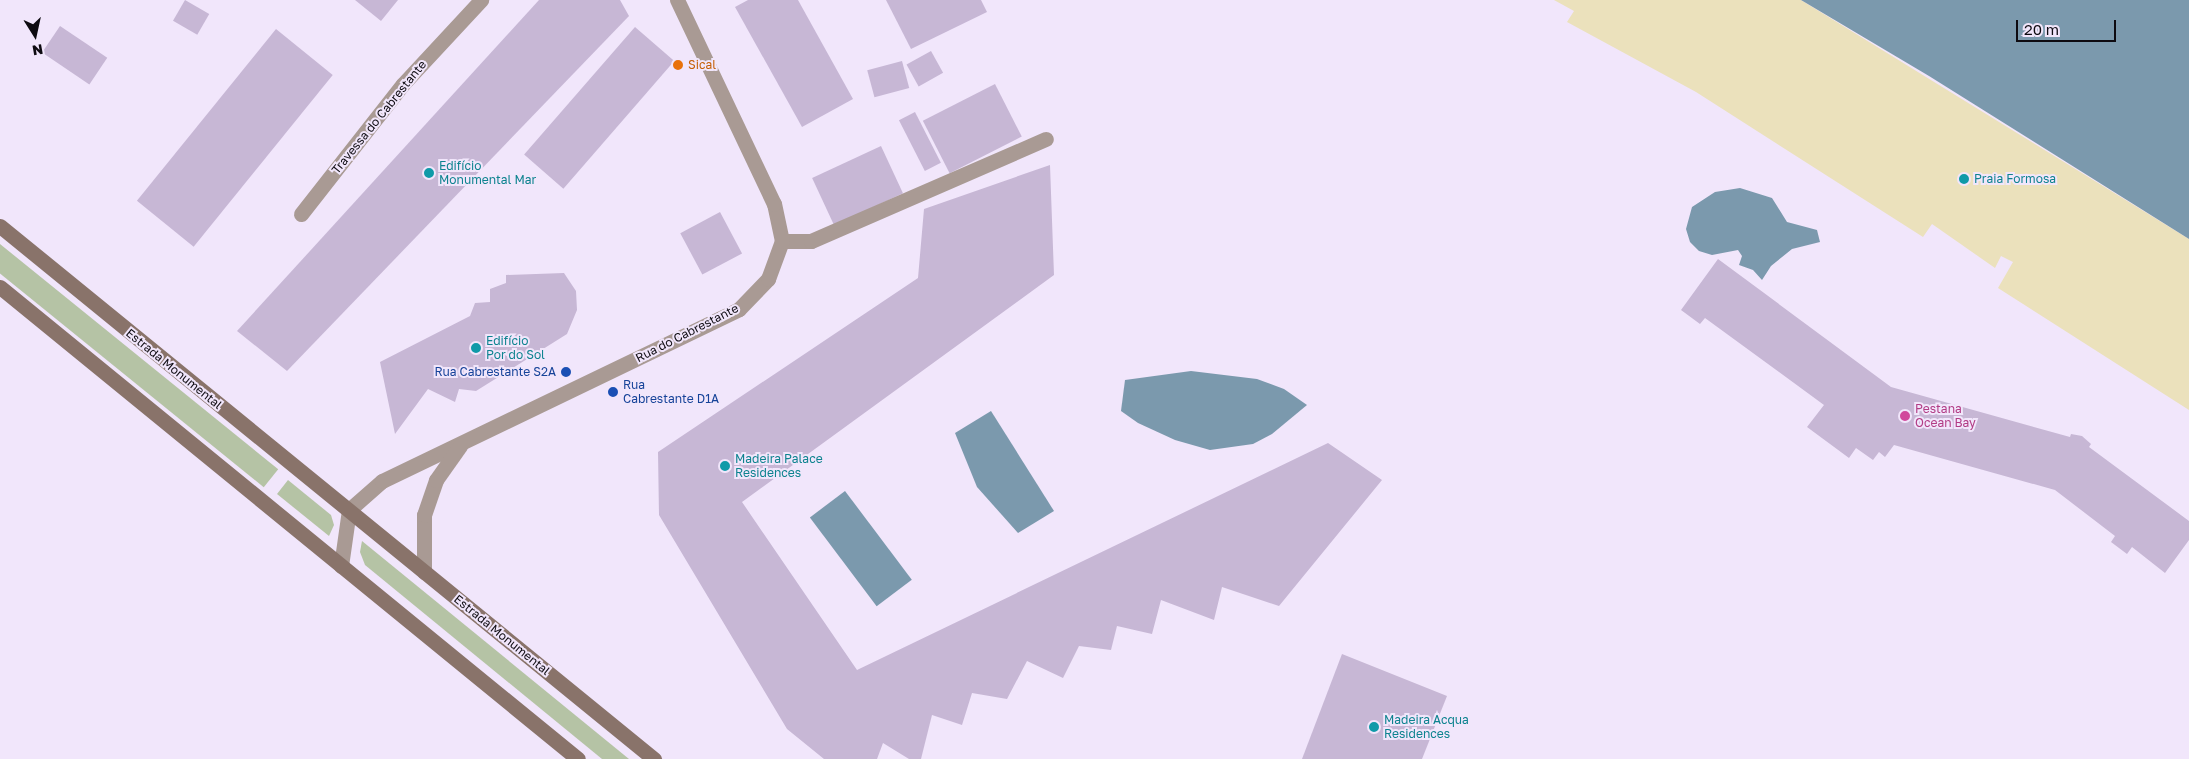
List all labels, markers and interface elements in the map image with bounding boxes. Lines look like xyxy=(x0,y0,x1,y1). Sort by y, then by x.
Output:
north arrow xyxy=(10,10,60,60)
scale bar xyxy=(2019,10,2119,42)
text: 20 m xyxy=(2024,20,2059,38)
text: N xyxy=(31,41,44,60)
street label: Travessa do Cabrestante xyxy=(329,57,429,177)
place label: Sical xyxy=(688,58,716,72)
marker: Sical xyxy=(672,59,684,71)
place label: Edifício Monumental Mar xyxy=(439,159,536,187)
marker: Edifício Monumental Mar xyxy=(423,167,435,179)
place label: Praia Formosa xyxy=(1974,172,2056,186)
marker: Praia Formosa xyxy=(1958,173,1970,185)
street label: Rua do Cabrestante xyxy=(633,301,741,365)
street label: Estrada Monumental xyxy=(123,326,225,412)
place label: Edifício Por do Sol xyxy=(486,334,545,362)
marker: Edifício Por do Sol xyxy=(470,342,482,354)
place label: Rua Cabrestante S2A xyxy=(435,365,556,379)
marker: Rua Cabrestante S2A xyxy=(560,366,572,378)
place label: Rua Cabrestante D1A xyxy=(623,378,719,406)
marker: Rua Cabrestante D1A xyxy=(607,386,619,398)
place label: Pestana Ocean Bay xyxy=(1915,402,1976,430)
marker: Pestana Ocean Bay xyxy=(1899,410,1911,422)
place label: Madeira Palace Residences xyxy=(735,452,823,480)
marker: Madeira Palace Residences xyxy=(719,460,731,472)
street label: Estrada Monumental xyxy=(451,592,553,678)
place label: Madeira Acqua Residences xyxy=(1384,713,1469,741)
marker: Madeira Acqua Residences xyxy=(1368,721,1380,733)

